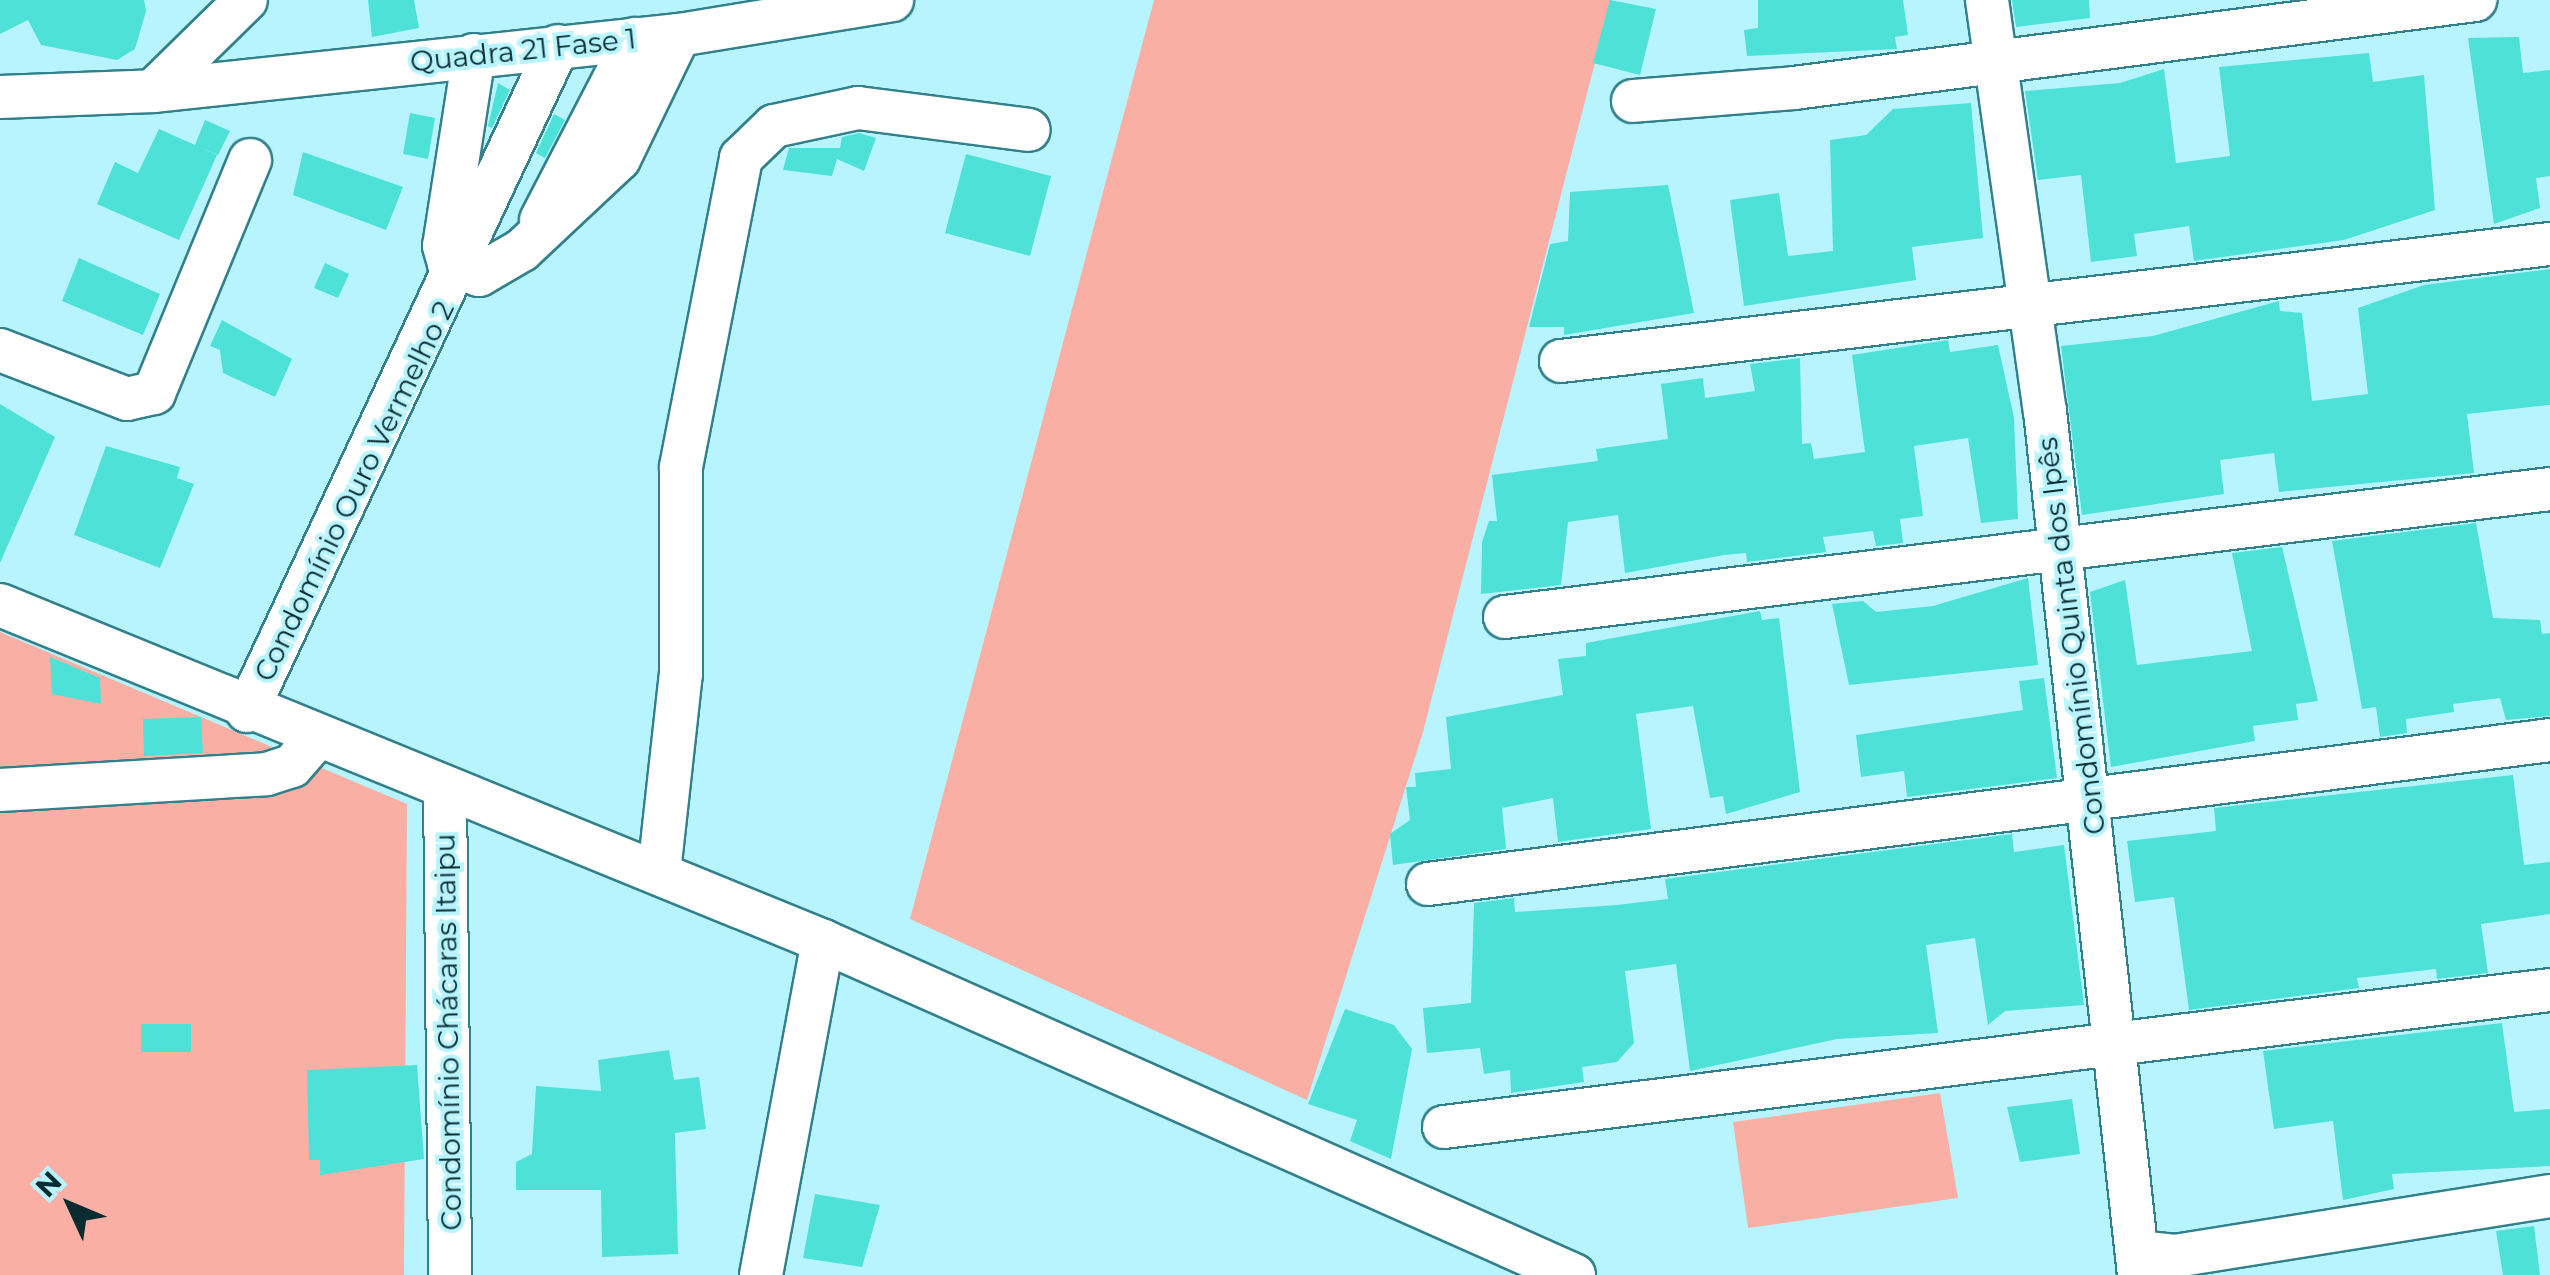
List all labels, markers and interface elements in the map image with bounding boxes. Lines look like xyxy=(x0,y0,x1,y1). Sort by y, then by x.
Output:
street label: Quadra 21 Fase 1 xyxy=(408,21,638,79)
street label: Condomínio Ouro Vermelho 2 xyxy=(247,295,461,687)
street label: Condomínio Quinta dos Ipês xyxy=(2030,436,2112,836)
street label: Condomínio Chácaras Itaipu xyxy=(428,833,468,1231)
north arrow xyxy=(20,1155,120,1255)
text: N xyxy=(28,1164,69,1204)

